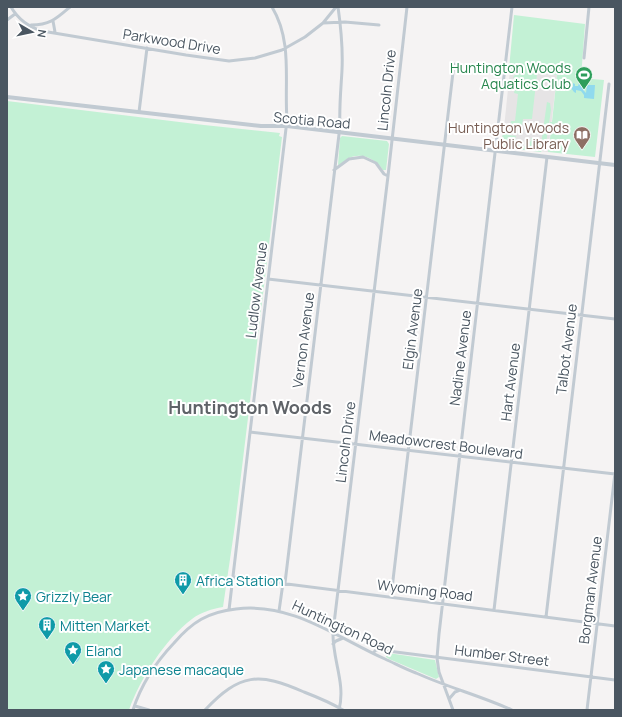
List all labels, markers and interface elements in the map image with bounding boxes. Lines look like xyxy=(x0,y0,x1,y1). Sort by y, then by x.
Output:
north arrow xyxy=(12,12,52,52)
street label: Parkwood Drive xyxy=(122,24,222,58)
text: N xyxy=(34,29,50,39)
street label: Lincoln Drive xyxy=(372,48,400,132)
place label: Huntington Woods Aquatics Club xyxy=(450,58,571,93)
sports icon: Huntington Woods Aquatics Club xyxy=(574,65,594,90)
street label: Scotia Road xyxy=(273,107,351,133)
place label: Huntington Woods Public Library xyxy=(448,118,570,153)
library icon: Huntington Woods Public Library xyxy=(572,125,592,150)
street label: Ludlow Avenue xyxy=(241,241,271,339)
street label: Elgin Avenue xyxy=(398,287,426,371)
street label: Vernon Avenue xyxy=(288,291,318,389)
street label: Talbot Avenue xyxy=(551,303,581,395)
street label: Nadine Avenue xyxy=(445,309,475,407)
street label: Hart Avenue xyxy=(496,342,524,422)
district label: Huntington Woods xyxy=(168,395,332,419)
street label: Lincoln Drive xyxy=(331,400,359,484)
street label: Meadowcrest Boulevard xyxy=(368,425,524,463)
street label: Borgman Avenue xyxy=(574,535,606,645)
building icon: Africa Station xyxy=(173,570,193,595)
place label: Africa Station xyxy=(196,571,284,590)
street label: Wyoming Road xyxy=(376,575,474,605)
place icon: Grizzly Bear xyxy=(13,586,33,611)
place label: Grizzly Bear xyxy=(36,587,112,606)
street label: Huntington Road xyxy=(289,595,397,659)
building icon: Mitten Market xyxy=(37,615,57,640)
place label: Mitten Market xyxy=(60,616,150,635)
place icon: Eland xyxy=(63,640,83,665)
street label: Humber Street xyxy=(454,640,551,670)
place label: Eland xyxy=(86,641,122,660)
place icon: Japanese macaque xyxy=(96,659,116,684)
place label: Japanese macaque xyxy=(119,660,244,679)

